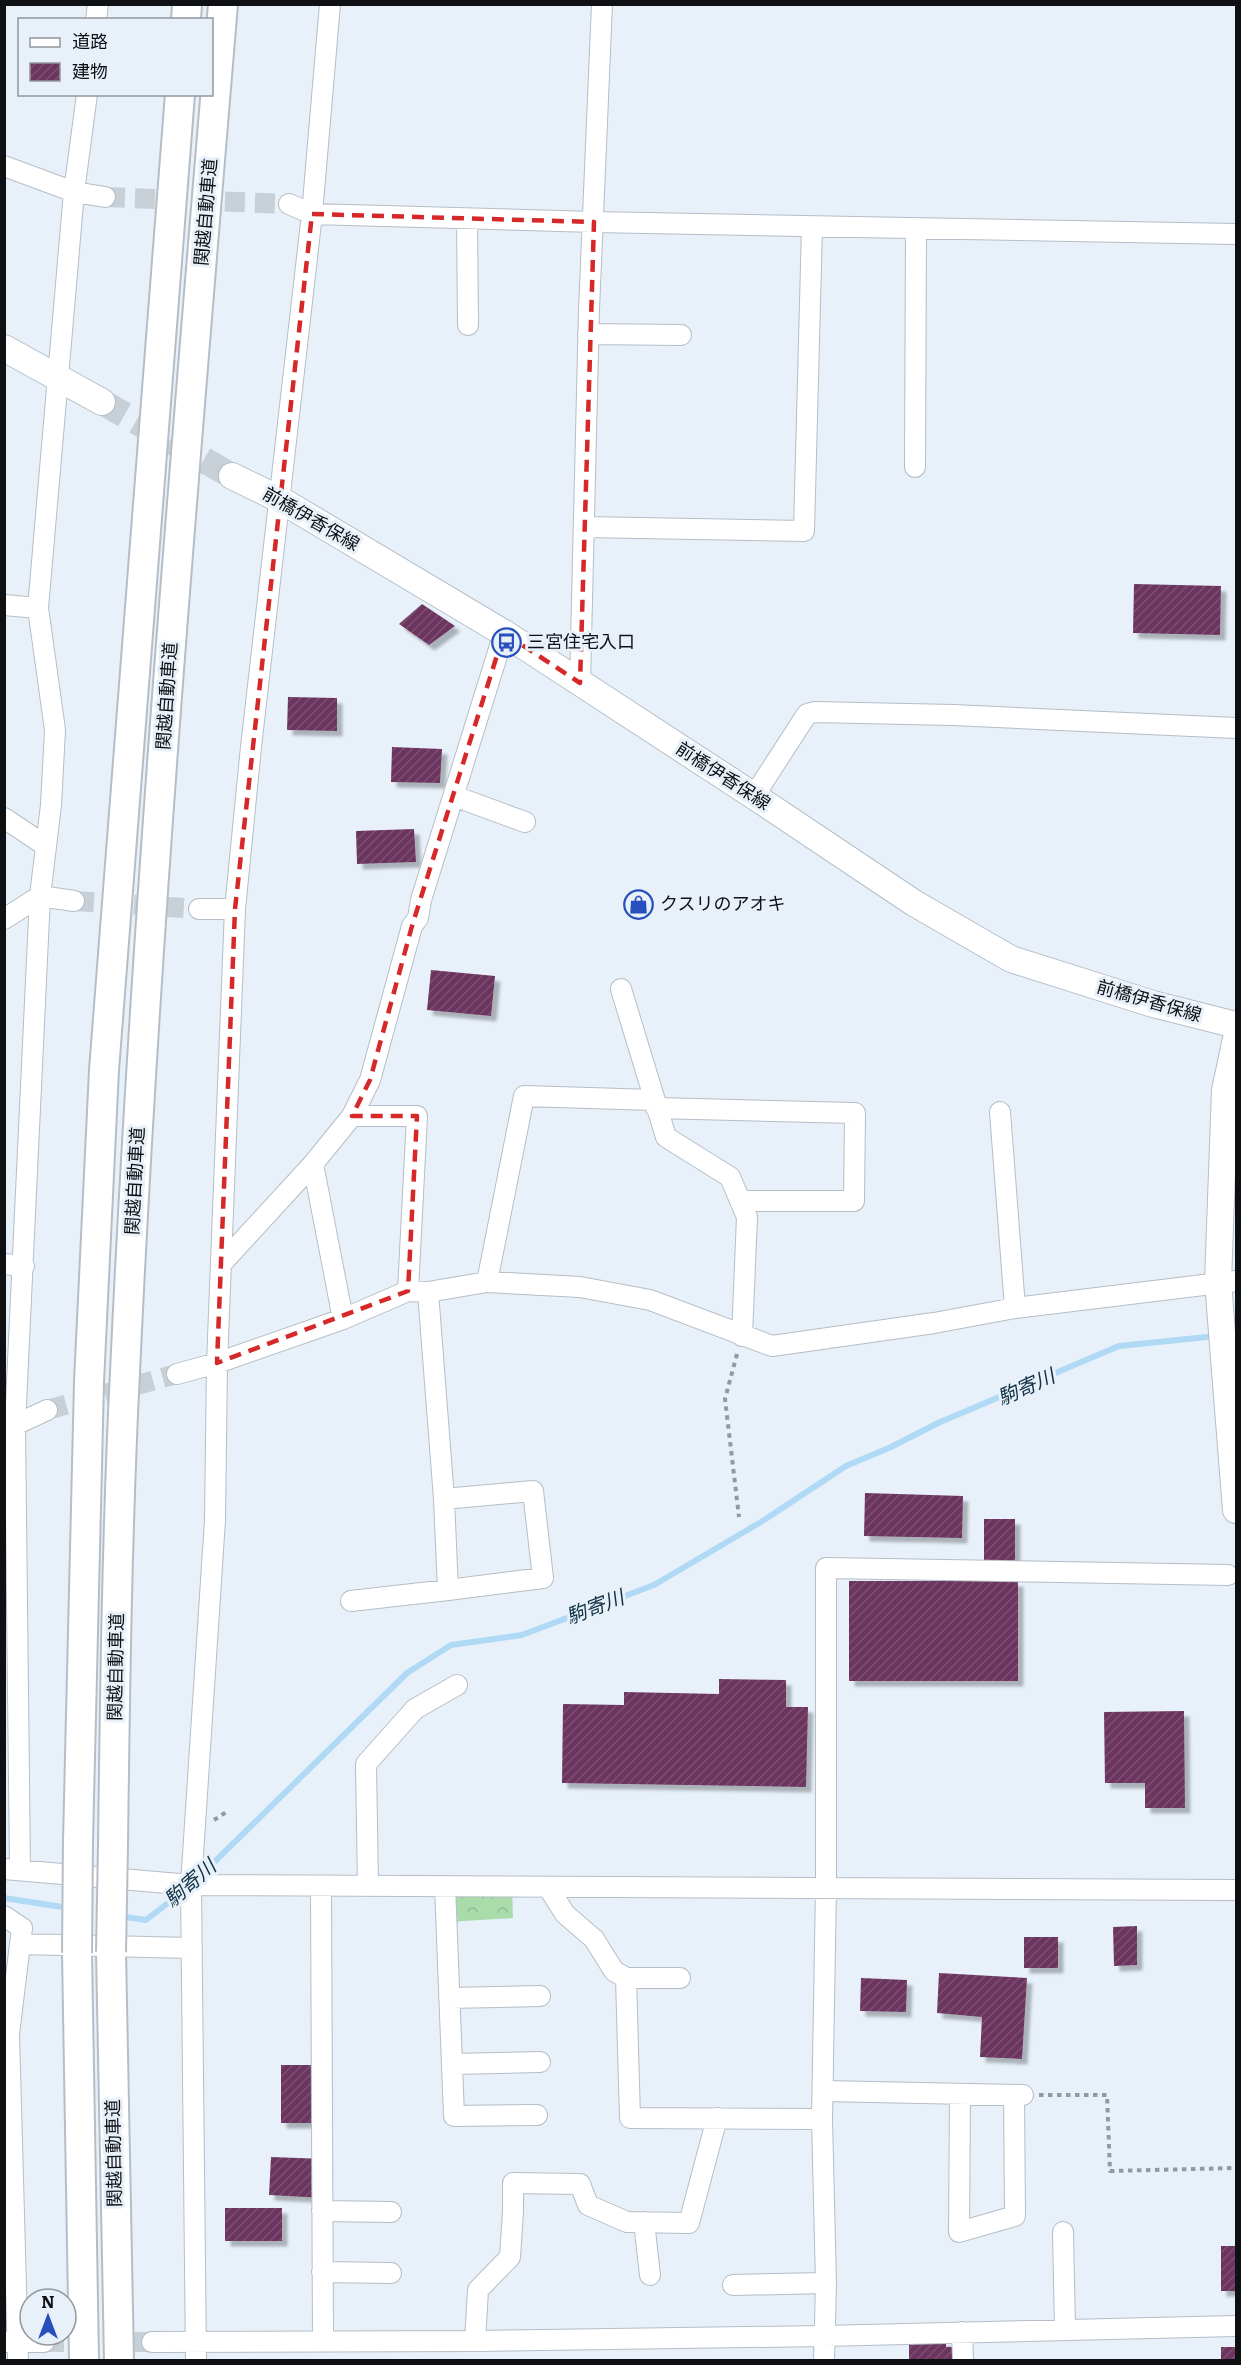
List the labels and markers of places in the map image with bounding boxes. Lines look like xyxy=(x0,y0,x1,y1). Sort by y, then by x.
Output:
bus stop icon: 三宮住宅入口 xyxy=(490,626,522,658)
place label: 三宮住宅入口 xyxy=(527,627,635,654)
shop icon: クスリのアオキ xyxy=(623,888,655,920)
place label: クスリのアオキ xyxy=(660,889,785,916)

